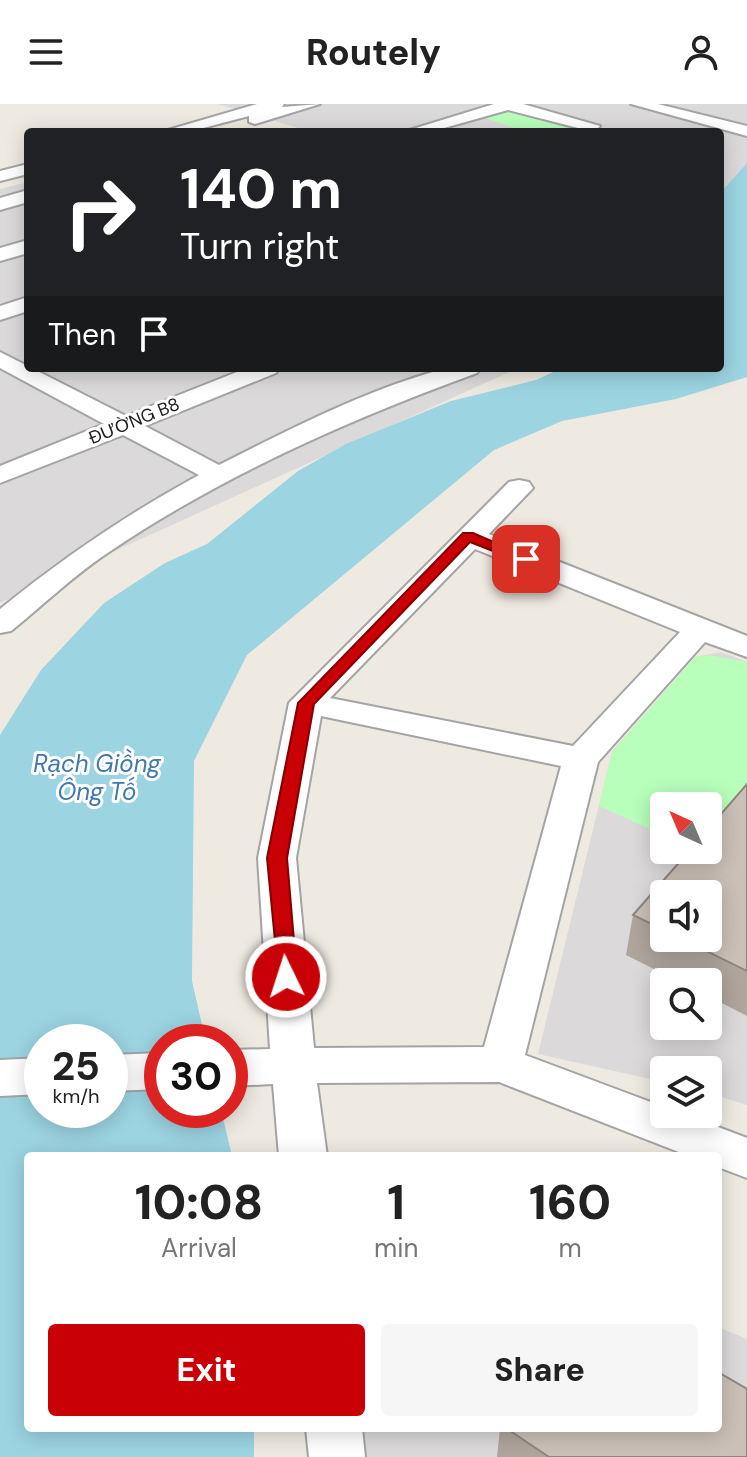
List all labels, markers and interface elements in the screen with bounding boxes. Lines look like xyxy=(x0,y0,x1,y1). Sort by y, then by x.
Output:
text: Routely xyxy=(306,29,441,76)
icon: menu xyxy=(24,30,68,74)
icon: person xyxy=(679,30,723,74)
text: 140 m xyxy=(180,152,342,225)
icon: right xyxy=(48,160,152,264)
text: Turn right xyxy=(180,223,339,270)
icon: arrive xyxy=(132,312,176,356)
text: Then xyxy=(48,315,116,354)
street label: ĐƯỜNG B8 xyxy=(85,392,183,450)
pin xyxy=(492,525,560,593)
icon: arrive xyxy=(504,537,548,581)
water label: Rạch Giồng Ông Tố xyxy=(33,748,161,807)
north arrow xyxy=(650,792,722,864)
map controls xyxy=(650,792,722,1128)
button: sound xyxy=(650,880,722,952)
position arrow xyxy=(244,935,328,1019)
button: search xyxy=(650,968,722,1040)
speed limit sign: 30 xyxy=(144,1024,248,1128)
text: 25 xyxy=(52,1040,100,1092)
button: layers xyxy=(650,1056,722,1128)
text: km/h xyxy=(52,1083,100,1109)
text: 10:08 xyxy=(135,1171,263,1234)
text: 1 xyxy=(387,1171,405,1234)
text: 160 xyxy=(529,1171,611,1234)
text: Arrival xyxy=(161,1231,237,1265)
text: min xyxy=(374,1231,418,1265)
text: m xyxy=(559,1231,582,1265)
button: Exit xyxy=(48,1324,365,1416)
button: Share xyxy=(381,1324,698,1416)

